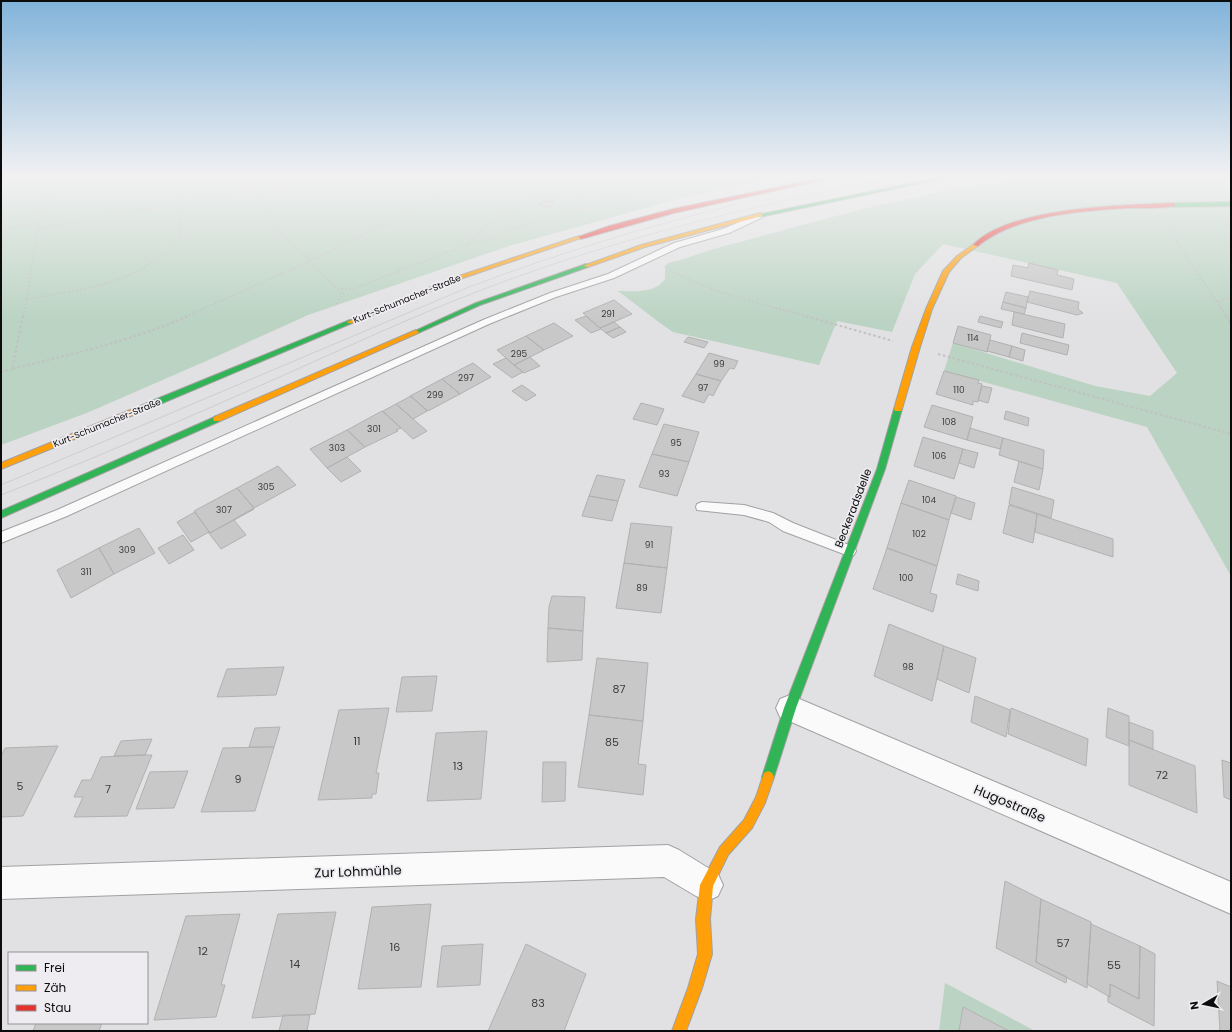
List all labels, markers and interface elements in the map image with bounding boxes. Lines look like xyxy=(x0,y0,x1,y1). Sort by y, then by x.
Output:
street label: Kurt-Schumacher-Straße xyxy=(351,272,463,326)
house number: 291 xyxy=(601,308,615,320)
house number: 114 xyxy=(967,332,979,344)
house number: 295 xyxy=(511,348,528,360)
house number: 99 xyxy=(713,358,725,370)
house number: 297 xyxy=(458,372,474,384)
house number: 97 xyxy=(698,382,708,394)
house number: 110 xyxy=(953,384,965,396)
house number: 299 xyxy=(427,389,444,401)
street label: Kurt-Schumacher-Straße xyxy=(51,396,163,450)
house number: 108 xyxy=(942,416,956,428)
house number: 301 xyxy=(367,423,381,435)
house number: 95 xyxy=(670,437,682,449)
house number: 303 xyxy=(329,442,345,454)
house number: 106 xyxy=(932,450,946,462)
street label: Beckeradsdelle xyxy=(830,466,876,550)
house number: 93 xyxy=(659,468,669,480)
house number: 305 xyxy=(258,481,275,493)
house number: 104 xyxy=(922,494,936,506)
house number: 307 xyxy=(216,504,232,516)
house number: 102 xyxy=(912,528,926,540)
house number: 91 xyxy=(645,539,653,551)
house number: 309 xyxy=(119,544,136,556)
house number: 311 xyxy=(80,566,92,578)
house number: 100 xyxy=(899,572,913,584)
house number: 89 xyxy=(636,582,648,594)
house number: 98 xyxy=(902,661,914,673)
house number: 87 xyxy=(613,681,625,697)
house number: 11 xyxy=(353,733,361,749)
house number: 85 xyxy=(605,734,619,750)
house number: 13 xyxy=(453,758,463,774)
house number: 72 xyxy=(1156,767,1168,783)
house number: 9 xyxy=(235,771,242,787)
house number: 5 xyxy=(17,778,24,794)
street label: Hugostraße xyxy=(971,780,1049,827)
house number: 7 xyxy=(105,781,111,797)
street label: Zur Lohmühle xyxy=(314,860,402,883)
house number: 57 xyxy=(1057,935,1069,951)
house number: 16 xyxy=(390,939,400,955)
house number: 12 xyxy=(198,943,208,959)
legend xyxy=(8,952,148,1024)
house number: 14 xyxy=(290,956,300,972)
house number: 55 xyxy=(1107,957,1121,973)
text: Frei xyxy=(44,959,65,976)
text: Zäh xyxy=(44,979,66,996)
north arrow xyxy=(1184,984,1224,1024)
house number: 83 xyxy=(531,995,545,1011)
text: Stau xyxy=(44,999,71,1016)
text: N xyxy=(1186,1000,1203,1011)

